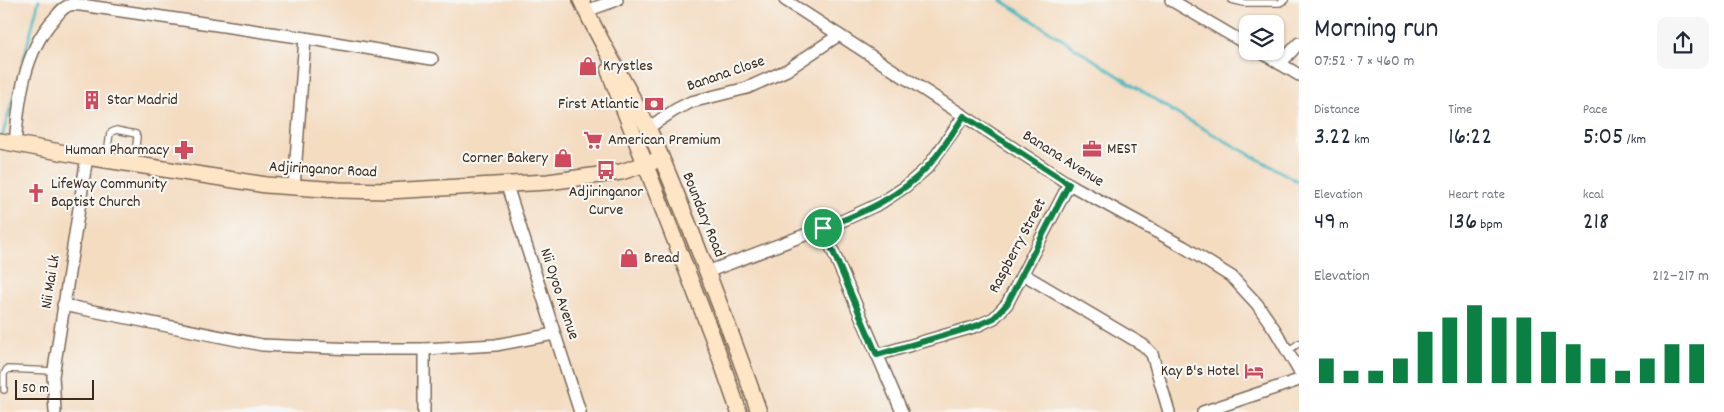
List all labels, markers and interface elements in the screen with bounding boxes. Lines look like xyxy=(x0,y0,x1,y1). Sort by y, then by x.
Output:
text: Morning run xyxy=(1314,11,1438,51)
map controls xyxy=(1239,15,1284,60)
button: layers xyxy=(1239,15,1284,60)
button: share xyxy=(1657,17,1709,69)
street label: Banana Close xyxy=(684,50,768,98)
text: 07:52 · 7 × 460 m xyxy=(1314,50,1414,73)
shop icon: Krystles xyxy=(577,55,599,77)
place label: Krystles xyxy=(603,55,653,78)
building icon: Star Madrid xyxy=(81,89,103,111)
place label: Star Madrid xyxy=(107,89,178,112)
place label: First Atlantic xyxy=(558,93,639,116)
bank icon: First Atlantic xyxy=(643,93,665,115)
text: Distance xyxy=(1314,100,1360,120)
text: Time xyxy=(1448,100,1472,120)
text: Pace xyxy=(1583,100,1607,120)
text: 3.22 xyxy=(1314,120,1351,156)
text: 16:22 xyxy=(1448,120,1492,156)
text: 5:05 xyxy=(1583,120,1624,156)
street label: Banana Avenue xyxy=(1018,125,1108,193)
supermarket icon: American Premium xyxy=(582,129,604,151)
place label: American Premium xyxy=(608,129,721,152)
text: km xyxy=(1351,130,1370,150)
text: /km xyxy=(1624,130,1646,150)
office icon: MEST xyxy=(1081,138,1103,160)
place label: MEST xyxy=(1107,138,1138,161)
place label: Human Pharmacy xyxy=(65,139,170,162)
pharmacy icon: Human Pharmacy xyxy=(173,139,195,161)
place label: Corner Bakery xyxy=(462,147,549,170)
shop icon: Corner Bakery xyxy=(552,147,574,169)
street label: Adjiringanor Road xyxy=(268,156,378,184)
bus stop icon: Adjiringanor Curve xyxy=(595,159,617,181)
street label: Boundary Road xyxy=(675,169,731,261)
place label: LifeWay Community Baptist Church xyxy=(51,173,167,214)
place label: Adjiringanor Curve xyxy=(569,181,643,222)
church icon: LifeWay Community Baptist Church xyxy=(25,182,47,204)
text: Elevation xyxy=(1314,185,1363,205)
text: Heart rate xyxy=(1448,185,1505,205)
text: kcal xyxy=(1583,185,1604,205)
street label: Raspberry Street xyxy=(983,194,1053,297)
text: 49 xyxy=(1314,205,1336,241)
text: 136 xyxy=(1448,205,1477,241)
text: 218 xyxy=(1583,205,1609,241)
pin xyxy=(802,207,844,249)
icon: arrive xyxy=(809,214,837,242)
text: m xyxy=(1336,215,1349,235)
text: bpm xyxy=(1477,215,1503,235)
street label: Nii Oyoo Avenue xyxy=(533,245,585,343)
shop icon: Bread xyxy=(618,247,640,269)
place label: Bread xyxy=(644,247,680,270)
street label: Nii Mai Lk xyxy=(35,254,67,310)
text: Elevation xyxy=(1314,265,1370,288)
text: 212–217 m xyxy=(1652,265,1709,288)
place label: Kay B's Hotel xyxy=(1161,360,1239,383)
hotel icon: Kay B's Hotel xyxy=(1243,360,1265,382)
scale bar xyxy=(15,377,94,400)
text: 50 m xyxy=(22,379,49,399)

